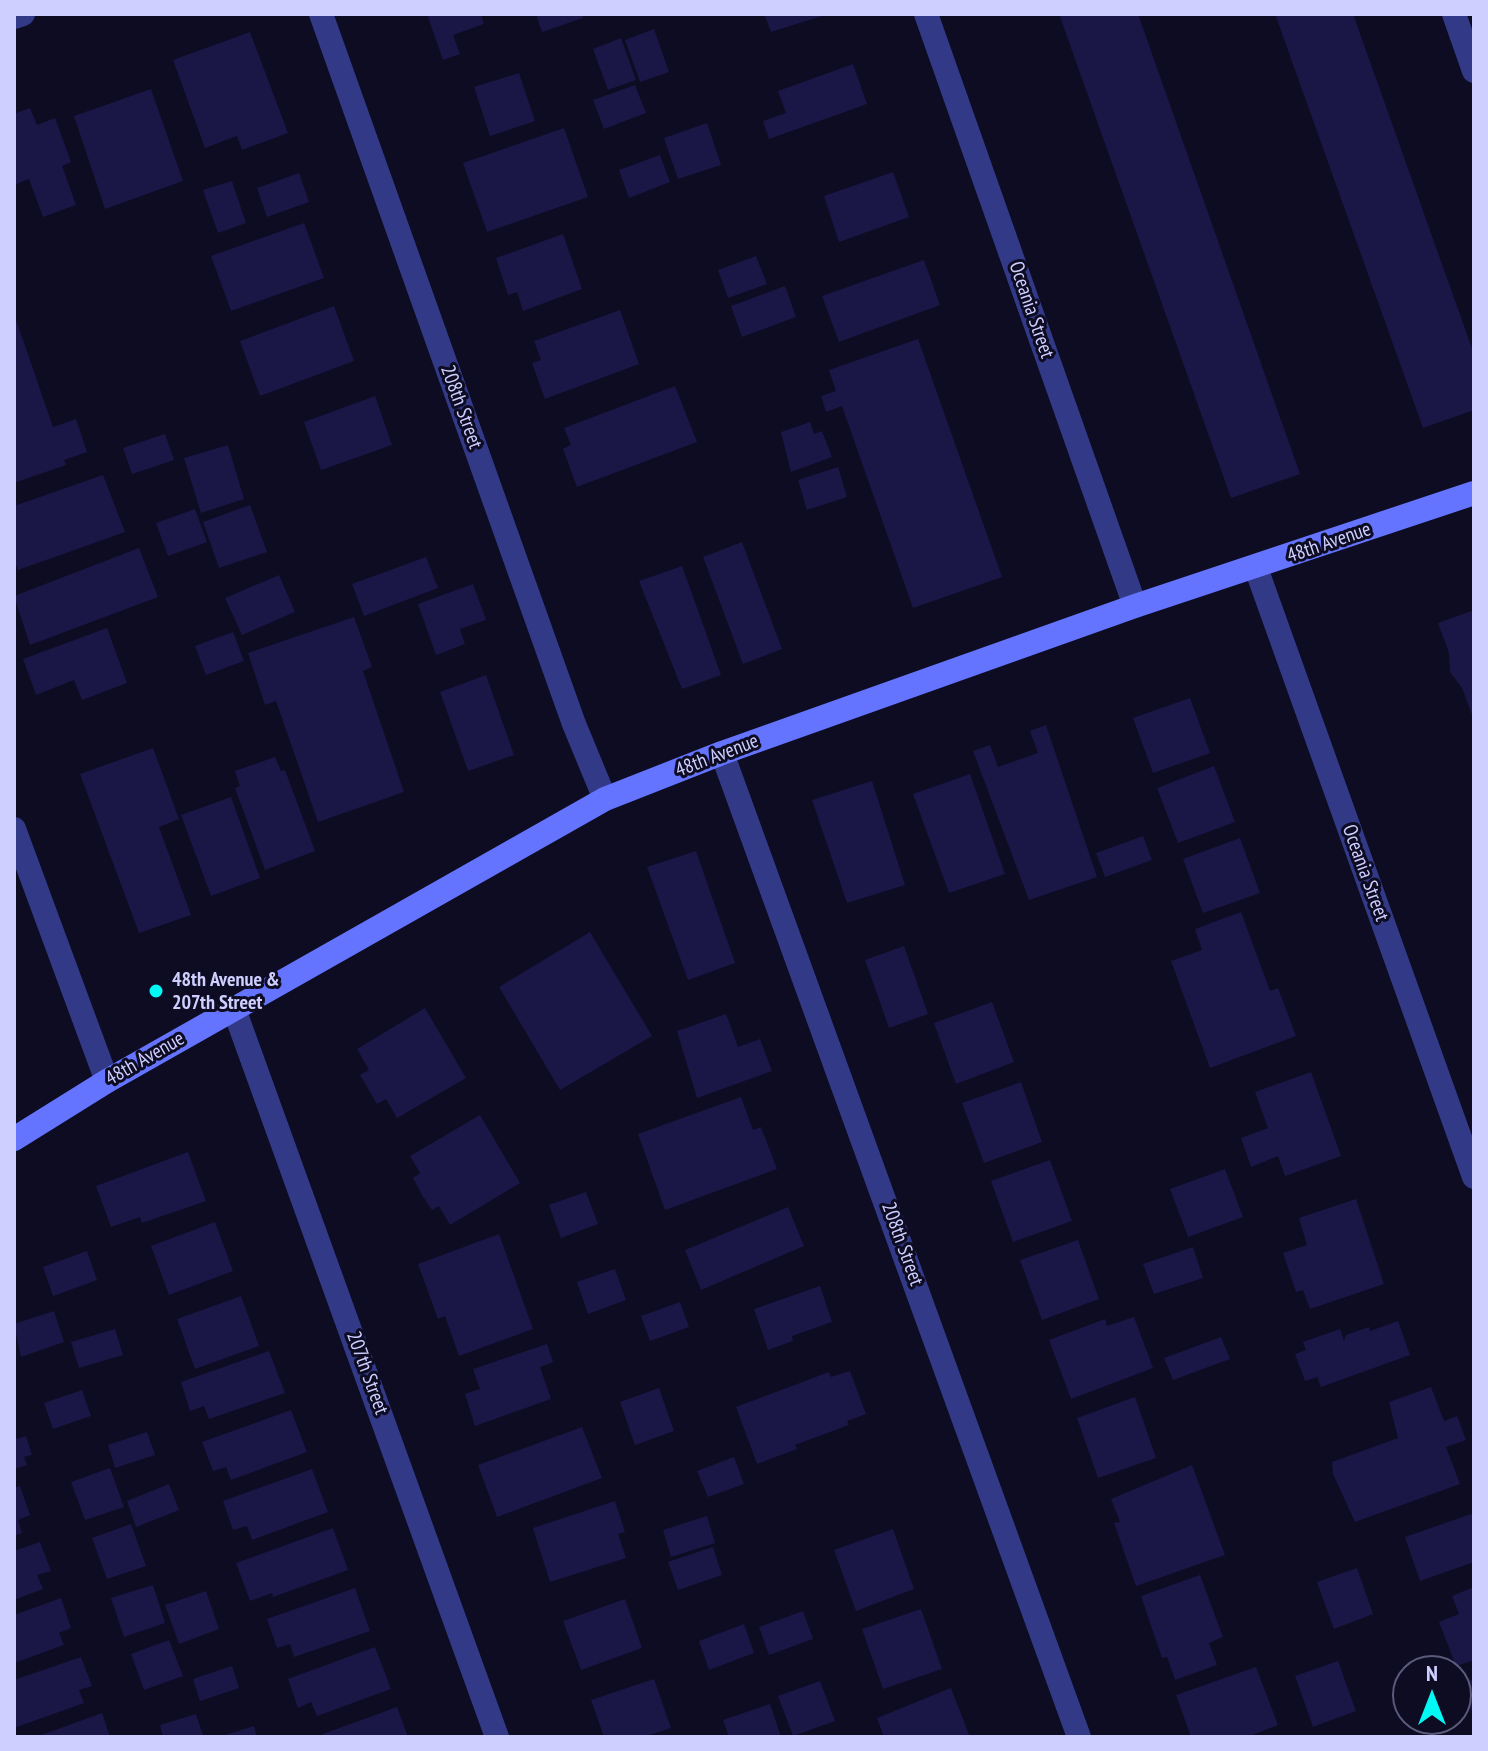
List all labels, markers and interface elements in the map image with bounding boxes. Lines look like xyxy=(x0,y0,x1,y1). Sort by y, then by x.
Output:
street label: Oceania Street xyxy=(1003,258,1059,362)
street label: 208th Street xyxy=(435,362,487,452)
street label: 48th Avenue xyxy=(1284,517,1374,569)
street label: 48th Avenue xyxy=(672,729,762,783)
street label: Oceania Street xyxy=(1336,822,1394,924)
place label: 48th Avenue & 207th Street xyxy=(172,968,279,1015)
marker: 48th Avenue & 207th Street xyxy=(147,982,165,1000)
street label: 48th Avenue xyxy=(101,1027,189,1091)
street label: 208th Street xyxy=(876,1199,928,1289)
street label: 207th Street xyxy=(341,1328,393,1418)
north arrow xyxy=(1392,1655,1472,1735)
text: N xyxy=(1426,1659,1438,1687)

